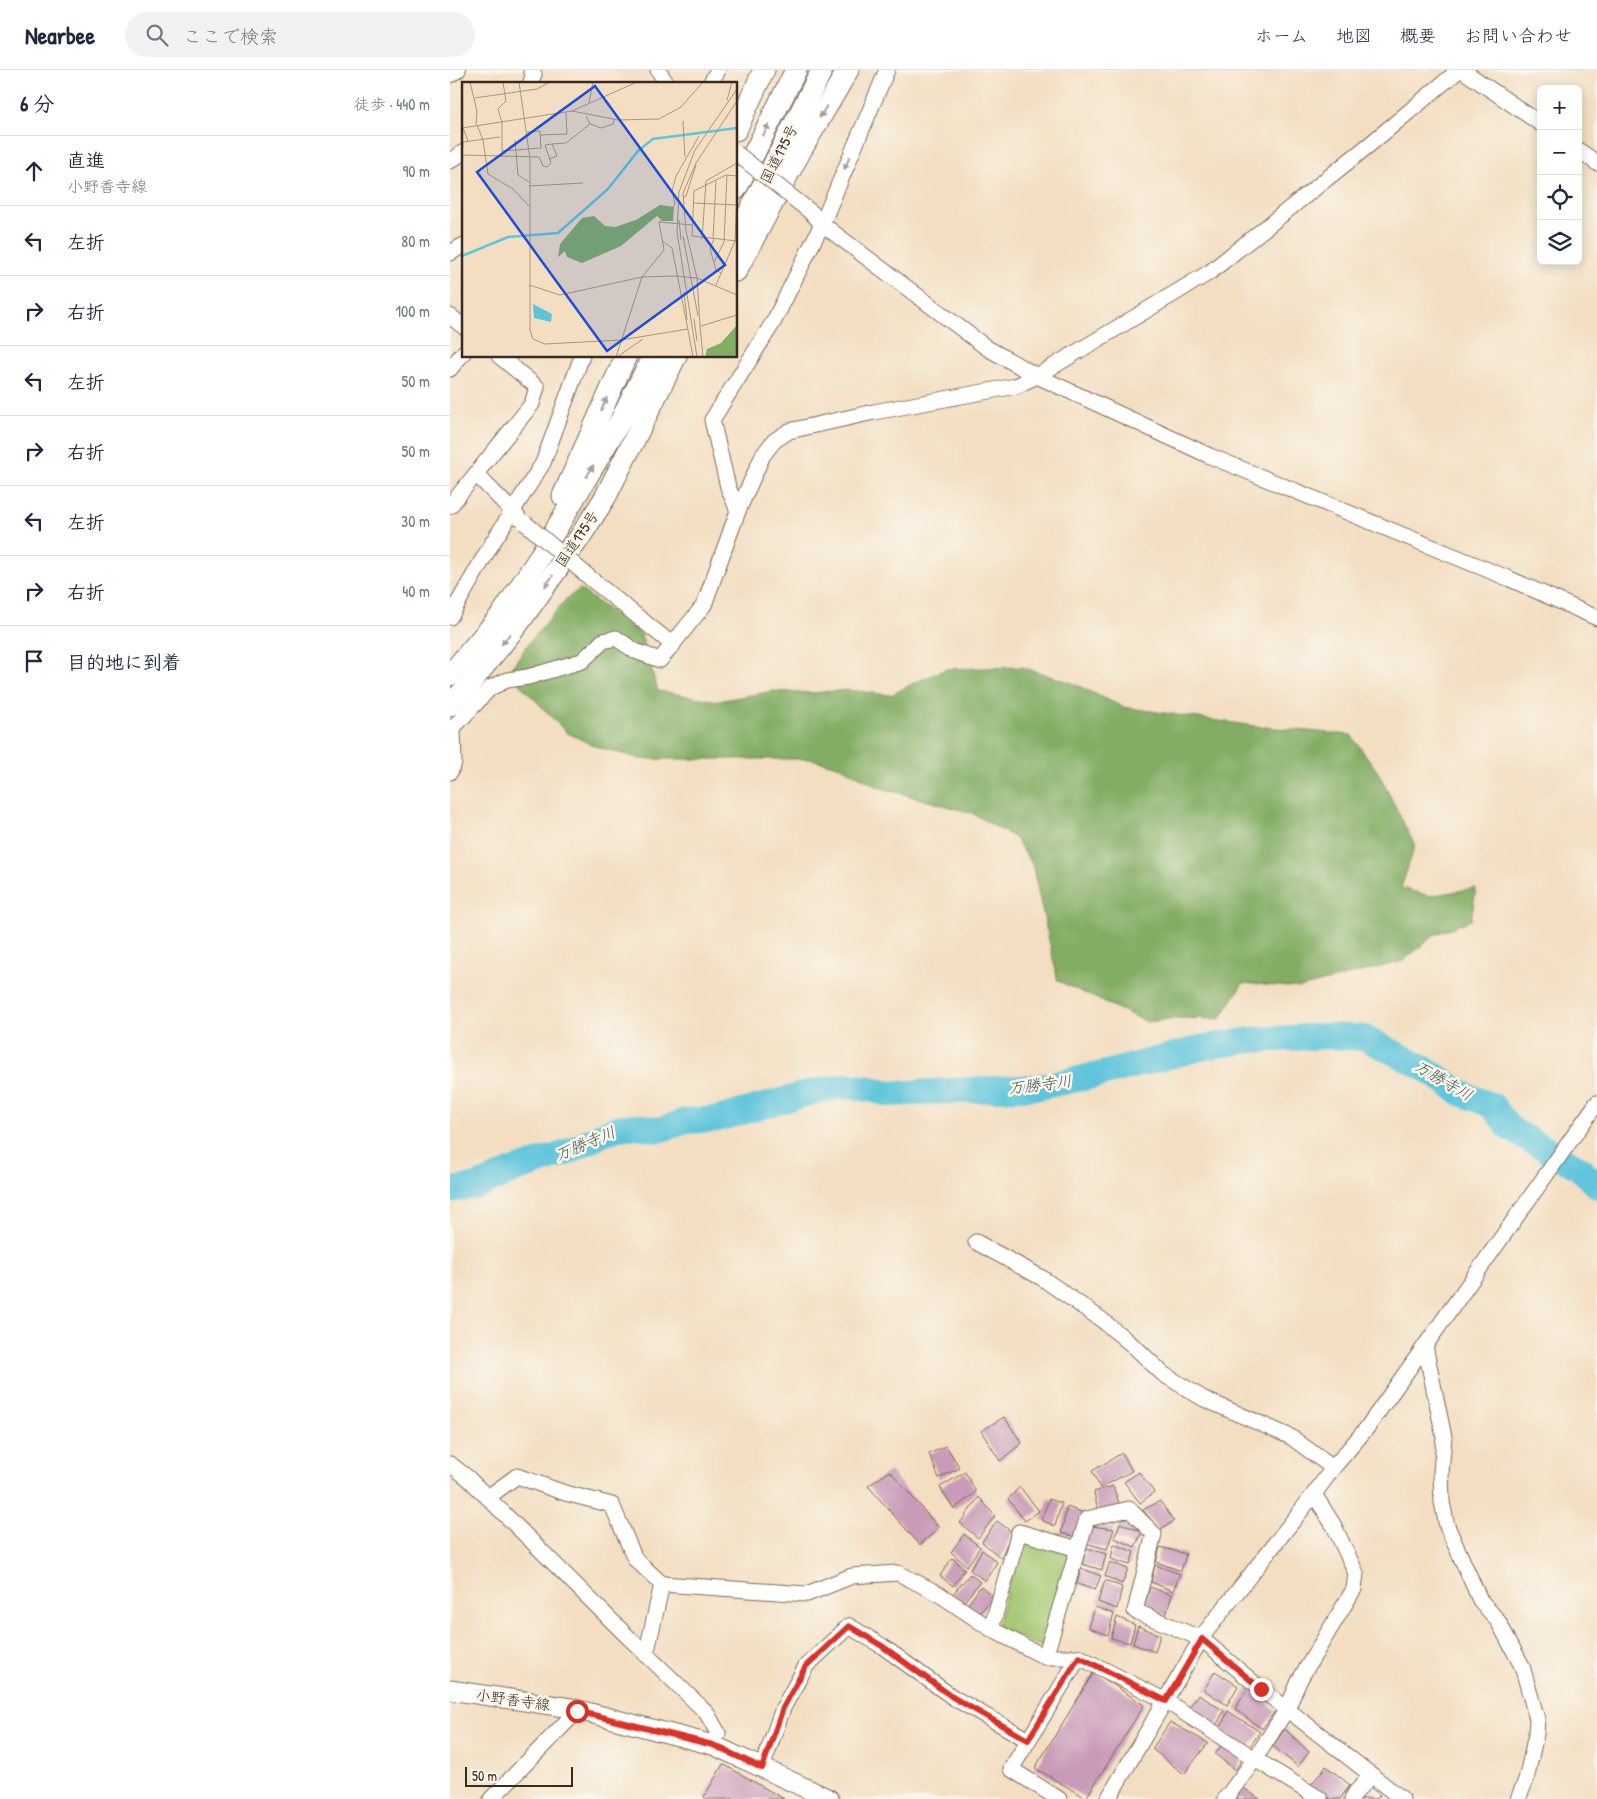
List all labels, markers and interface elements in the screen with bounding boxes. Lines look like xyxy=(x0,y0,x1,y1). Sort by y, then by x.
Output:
search box xyxy=(125,12,475,57)
text: Nearbee xyxy=(25,19,95,51)
icon: search xyxy=(143,21,171,49)
text: ここで検索 xyxy=(183,23,278,49)
text: ホーム xyxy=(1255,23,1308,48)
text: 地図 xyxy=(1336,23,1372,48)
text: 概要 xyxy=(1400,23,1436,48)
text: お問い合わせ xyxy=(1464,23,1572,48)
inset map xyxy=(462,82,738,358)
map controls xyxy=(1537,85,1582,265)
button: + xyxy=(1537,85,1582,130)
text: 6 分 xyxy=(20,89,54,118)
text: 徒歩 · 440 m xyxy=(354,93,430,115)
one-way arrow xyxy=(819,106,828,119)
street label: 国道175号 xyxy=(755,120,802,187)
one-way arrow xyxy=(762,123,770,137)
button: − xyxy=(1537,130,1582,175)
text: 直進 xyxy=(67,147,105,173)
one-way arrow xyxy=(843,156,851,170)
icon: ahead xyxy=(20,157,48,185)
text: 90 m xyxy=(402,160,430,182)
text: 小野香寺線 xyxy=(67,175,147,197)
button: locate xyxy=(1537,175,1582,220)
button: layers xyxy=(1537,220,1582,265)
icon: left xyxy=(20,227,48,255)
text: 左折 xyxy=(67,229,105,255)
text: 80 m xyxy=(401,230,430,252)
icon: right xyxy=(20,297,48,325)
text: 右折 xyxy=(67,299,105,325)
text: 100 m xyxy=(395,300,430,322)
icon: left xyxy=(20,367,48,395)
text: 左折 xyxy=(67,369,105,395)
text: 50 m xyxy=(402,370,430,392)
one-way arrow xyxy=(601,397,609,411)
icon: right xyxy=(20,437,48,465)
text: 右折 xyxy=(67,439,105,465)
text: 50 m xyxy=(402,440,430,462)
one-way arrow xyxy=(586,465,595,478)
street label: 国道175号 xyxy=(550,506,603,571)
icon: left xyxy=(20,507,48,535)
text: 左折 xyxy=(67,509,105,535)
text: 30 m xyxy=(401,510,430,532)
one-way arrow xyxy=(544,574,554,588)
icon: right xyxy=(20,577,48,605)
text: 右折 xyxy=(67,579,105,605)
text: 40 m xyxy=(402,580,430,602)
one-way arrow xyxy=(501,632,512,645)
icon: arrive xyxy=(20,647,48,675)
text: 目的地に到着 xyxy=(67,649,181,675)
water label: 万勝寺川 xyxy=(1411,1054,1477,1106)
water label: 万勝寺川 xyxy=(1007,1069,1073,1099)
water label: 万勝寺川 xyxy=(551,1120,619,1166)
route end xyxy=(1250,1678,1273,1701)
street label: 小野香寺線 xyxy=(474,1684,552,1715)
route start xyxy=(566,1700,589,1723)
scale bar xyxy=(465,1764,572,1787)
text: 50 m xyxy=(472,1766,497,1785)

